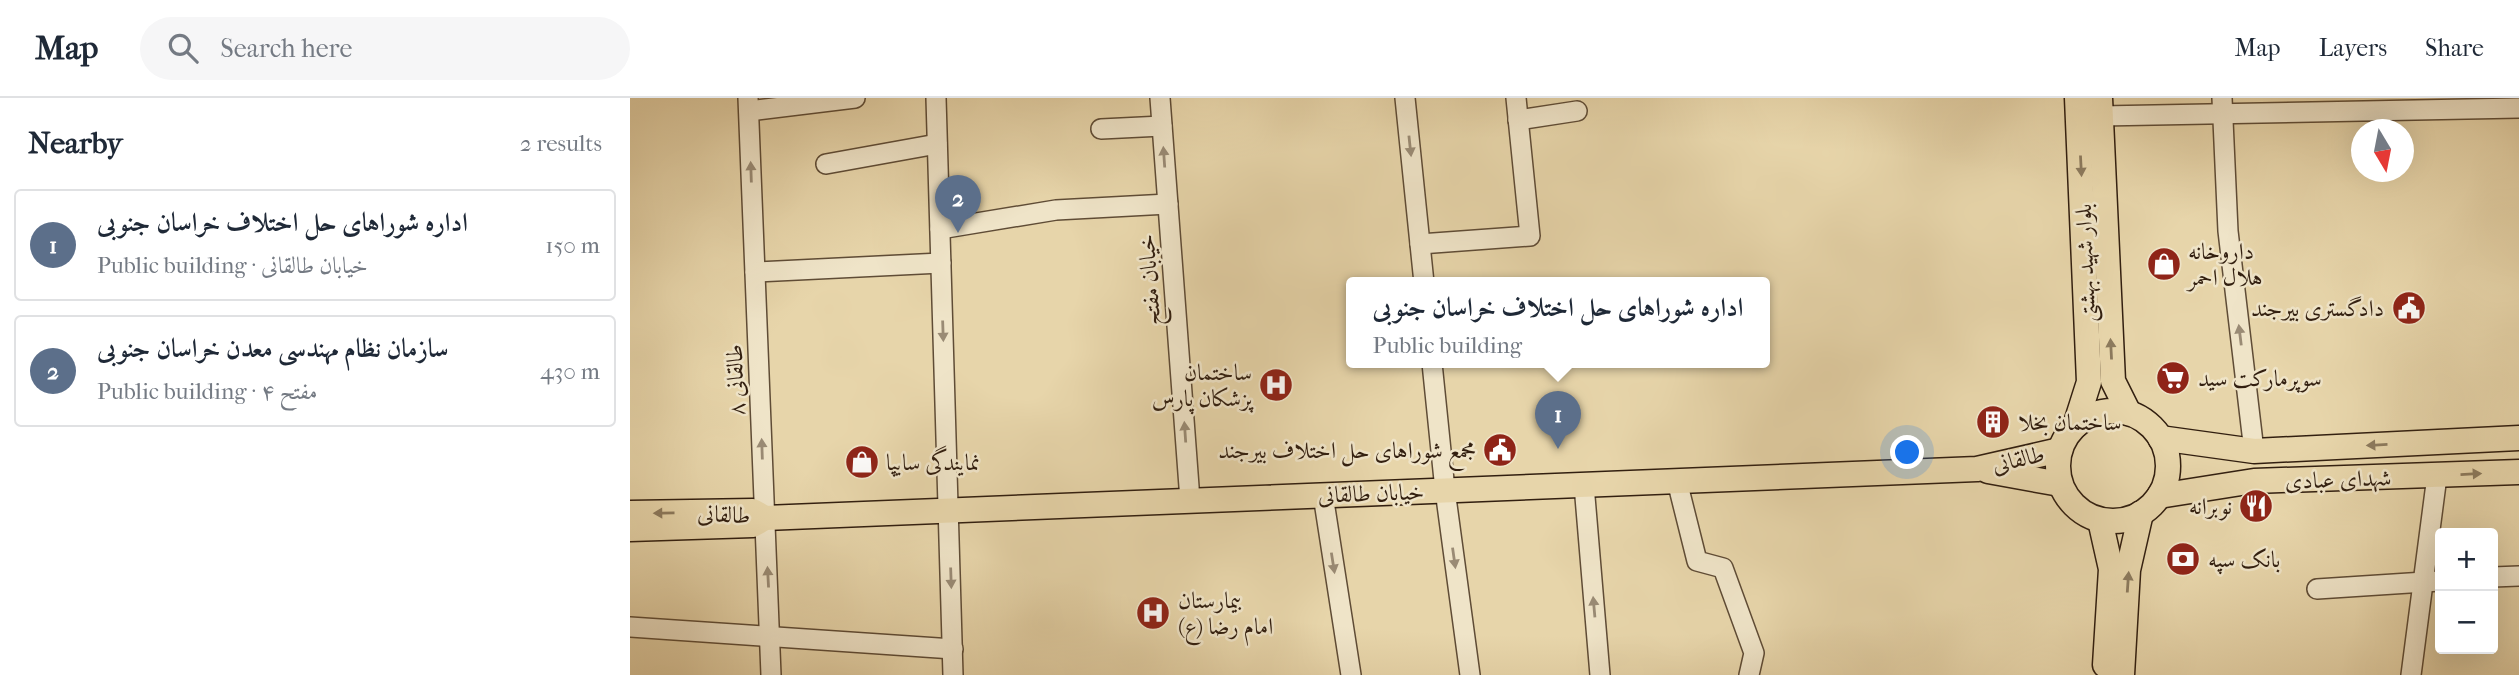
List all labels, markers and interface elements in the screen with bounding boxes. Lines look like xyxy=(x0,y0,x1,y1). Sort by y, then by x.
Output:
search box xyxy=(140,17,630,80)
text: Map xyxy=(35,29,98,68)
icon: search xyxy=(164,29,202,67)
text: Search here xyxy=(220,33,352,64)
text: Map xyxy=(2235,34,2281,62)
text: Layers xyxy=(2319,34,2387,62)
text: Share xyxy=(2425,34,2484,62)
north arrow xyxy=(2351,119,2414,182)
text: Nearby xyxy=(28,126,123,161)
text: 2 results xyxy=(520,130,602,157)
one-way arrow xyxy=(1404,135,1415,157)
one-way arrow xyxy=(1159,145,1170,167)
one-way arrow xyxy=(2075,155,2086,177)
one-way arrow xyxy=(746,161,757,183)
pin: 2 xyxy=(935,175,981,233)
street label: بلوار شهید بهشتی xyxy=(2070,203,2103,323)
text: اداره شوراهای حل اختلاف خراسان جنوبی xyxy=(97,207,468,238)
text: 1 xyxy=(49,232,57,259)
text: 150 m xyxy=(545,232,600,259)
street label: خیابان مفتح xyxy=(1133,233,1173,327)
place label: داروخانه هلال احمر xyxy=(2186,238,2263,292)
shop icon: داروخانه هلال احمر xyxy=(2145,245,2183,283)
text: Public building · خیابان طالقانی xyxy=(97,252,368,279)
popup xyxy=(1346,277,1770,368)
public building icon: دادگستری بیرجند xyxy=(2390,289,2428,327)
text: اداره شوراهای حل اختلاف خراسان جنوبی xyxy=(1373,292,1743,323)
place label: دادگستری بیرجند xyxy=(2251,295,2384,322)
one-way arrow xyxy=(938,320,949,342)
one-way arrow xyxy=(2234,323,2245,345)
text: Public building xyxy=(1373,332,1522,359)
text: سازمان نظام مهندسی معدن خراسان جنوبی xyxy=(97,333,449,364)
one-way arrow xyxy=(2106,338,2117,360)
street label: طالقانی ۸ xyxy=(721,344,750,416)
text: 2 xyxy=(47,358,59,385)
text: 430 m xyxy=(540,358,600,385)
place label: ساختمان پزشکان پارس xyxy=(1152,359,1254,415)
supermarket icon: سوپرمارکت سید xyxy=(2154,359,2192,397)
place label: سوپرمارکت سید xyxy=(2198,365,2322,393)
hospital icon: ساختمان پزشکان پارس xyxy=(1257,366,1295,404)
text: Public building · مفتح ۴ xyxy=(97,378,317,405)
pin: 1 xyxy=(1535,391,1581,449)
building icon: ساختمان بخلا xyxy=(1974,403,2012,441)
place label: ساختمان بخلا xyxy=(2018,409,2122,436)
one-way arrow xyxy=(1179,421,1190,443)
public building icon: مجمع شوراهای حل اختلاف بیرجند xyxy=(1481,431,1519,469)
your location xyxy=(1890,435,1924,469)
place label: مجمع شوراهای حل اختلاف بیرجند xyxy=(1218,437,1476,471)
one-way arrow xyxy=(757,438,768,460)
street label: طالقانی xyxy=(1989,440,2047,479)
one-way arrow xyxy=(2366,440,2388,451)
shop icon: نمایندگی سایپا xyxy=(843,443,881,481)
place label: نمایندگی سایپا xyxy=(886,445,980,477)
street label: شهدای عبادی xyxy=(2284,464,2392,496)
one-way arrow xyxy=(2460,469,2482,480)
street label: خیابان طالقانی xyxy=(1317,478,1425,509)
restaurant icon: نوبرانه xyxy=(2237,487,2275,525)
place label: نوبرانه xyxy=(2189,493,2232,521)
street label: طالقانی xyxy=(697,500,751,529)
one-way arrow xyxy=(653,507,675,518)
map controls xyxy=(2435,528,2498,654)
button: + xyxy=(2435,528,2498,591)
bank icon: بانک سپه xyxy=(2164,540,2202,578)
place label: بانک سپه xyxy=(2208,546,2280,575)
one-way arrow xyxy=(1449,547,1460,569)
one-way arrow xyxy=(1328,552,1339,574)
one-way arrow xyxy=(762,566,773,588)
one-way arrow xyxy=(945,568,957,590)
one-way arrow xyxy=(2122,571,2133,593)
place label: بیمارستان امام رضا (ع) xyxy=(1178,587,1273,646)
button: − xyxy=(2435,591,2498,654)
hospital icon: بیمارستان امام رضا (ع) xyxy=(1134,594,1172,632)
one-way arrow xyxy=(1588,596,1599,618)

